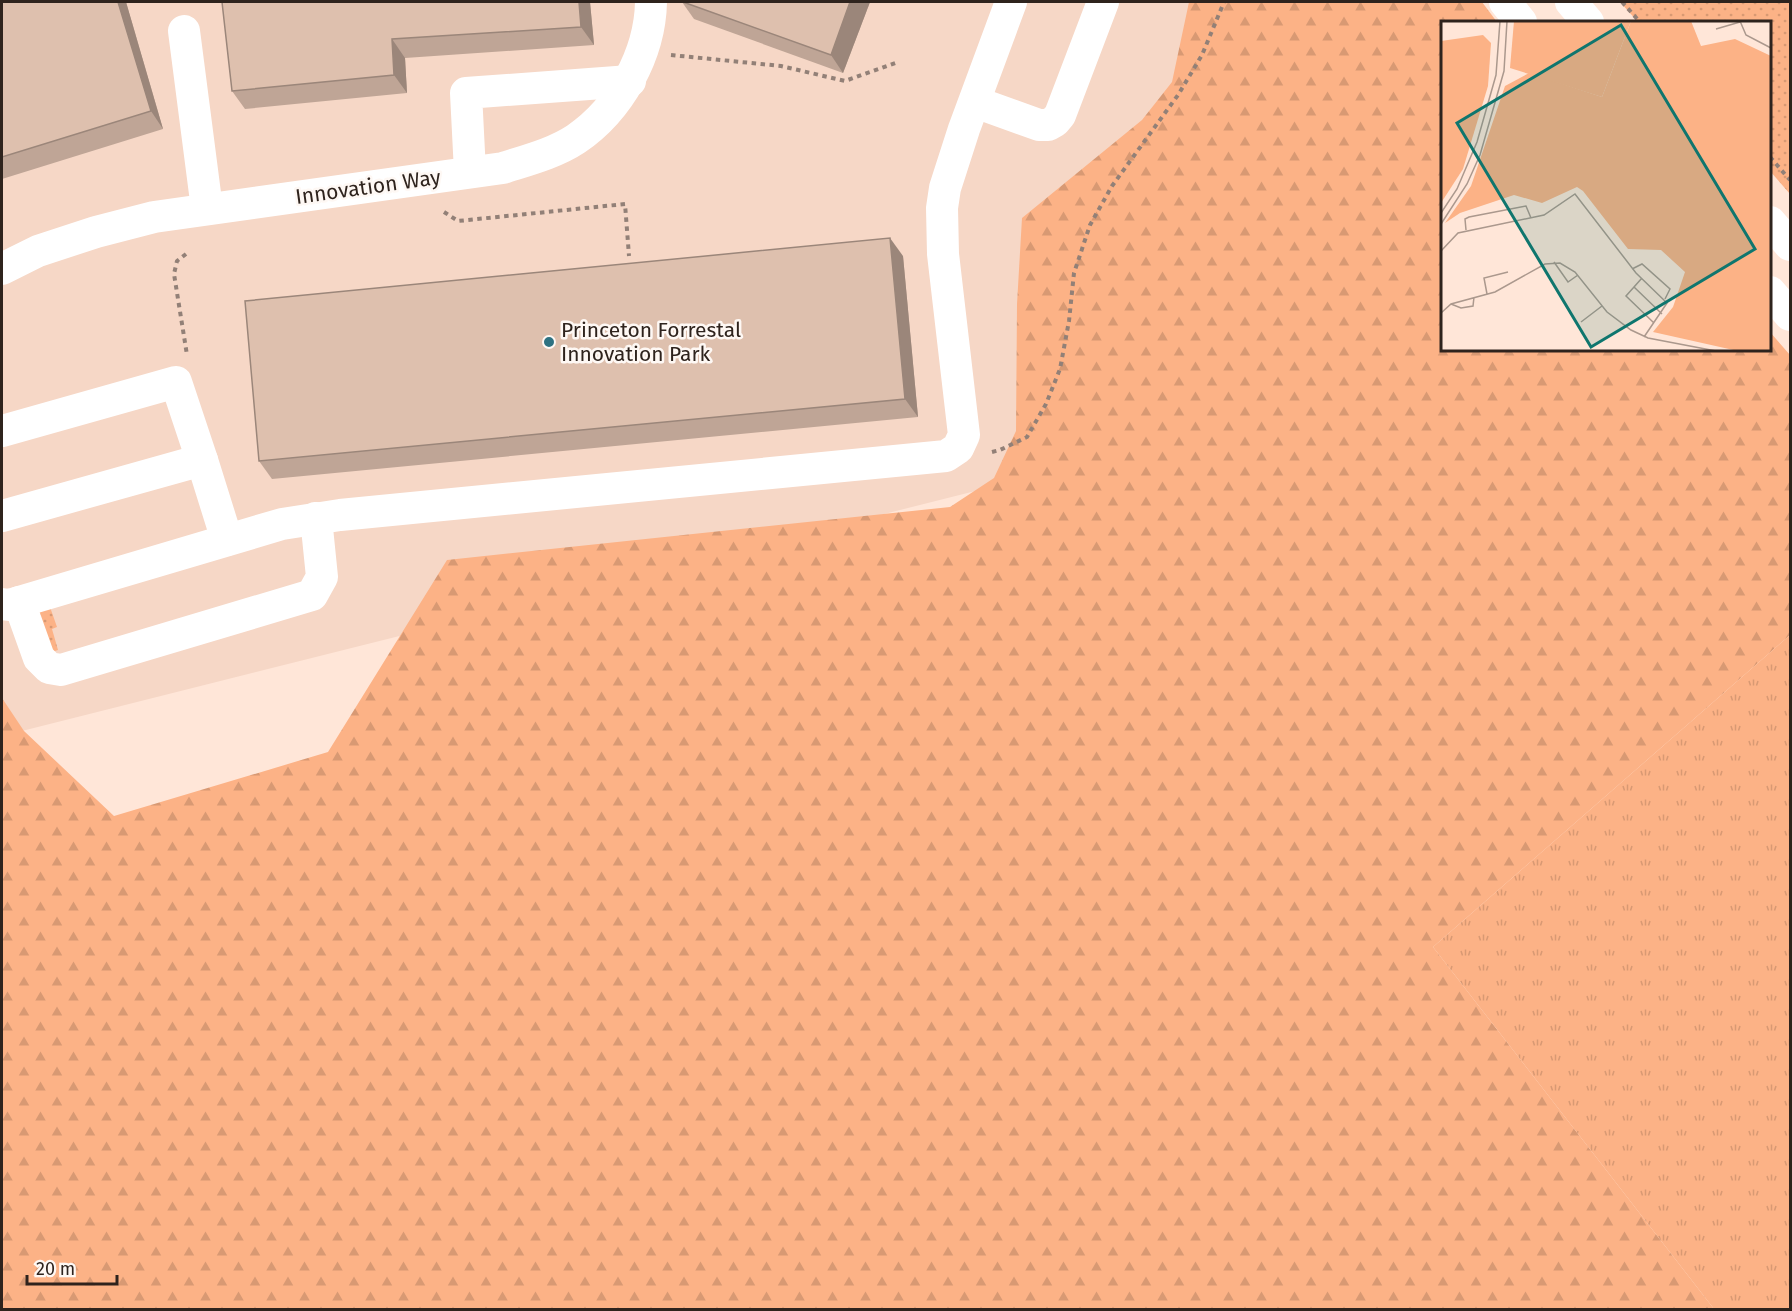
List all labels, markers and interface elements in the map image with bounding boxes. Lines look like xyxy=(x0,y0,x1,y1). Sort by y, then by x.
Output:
inset map xyxy=(1441,21,1771,351)
street label: Innovation Way xyxy=(294,164,443,210)
place label: Princeton Forrestal Innovation Park xyxy=(561,317,741,367)
marker: Princeton Forrestal Innovation Park xyxy=(542,335,556,349)
scale bar xyxy=(27,1248,117,1286)
text: 20 m xyxy=(36,1258,75,1280)

